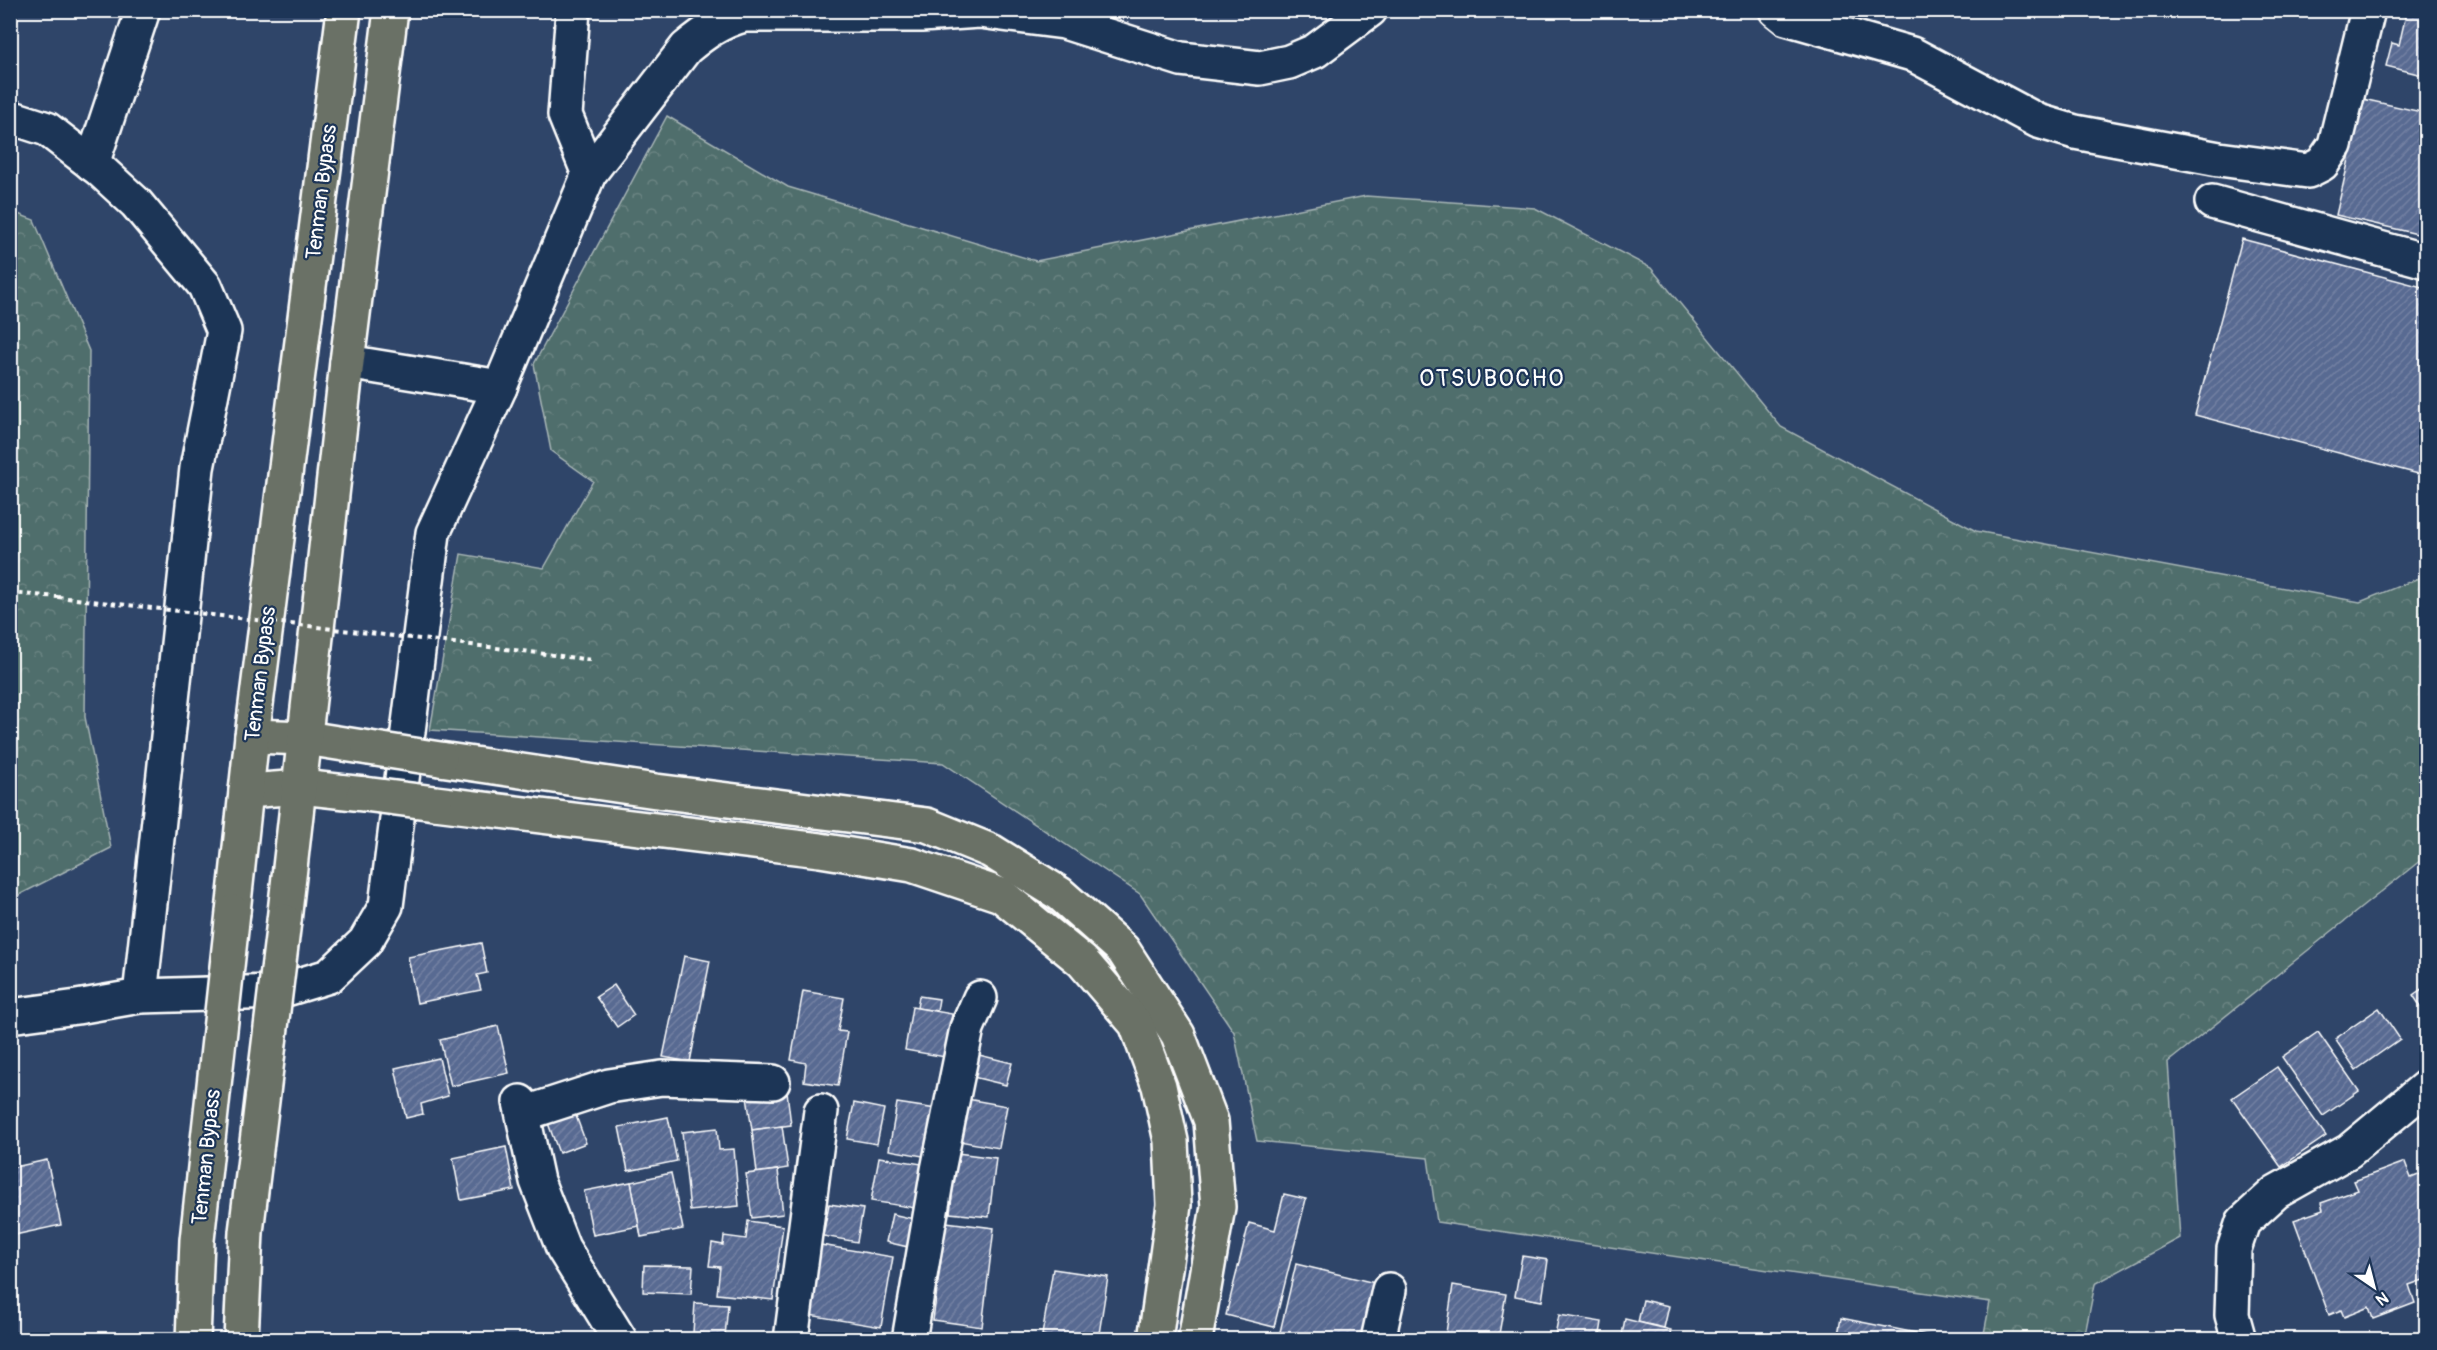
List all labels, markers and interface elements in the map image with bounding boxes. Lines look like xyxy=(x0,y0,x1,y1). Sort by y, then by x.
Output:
street label: Tenman Bypass xyxy=(300,122,343,261)
district label: OTSUBOCHO xyxy=(1419,364,1565,393)
street label: Tenman Bypass xyxy=(239,604,282,743)
street label: Tenman Bypass xyxy=(186,1088,227,1226)
north arrow xyxy=(2344,1257,2404,1317)
text: N xyxy=(2372,1287,2392,1310)

